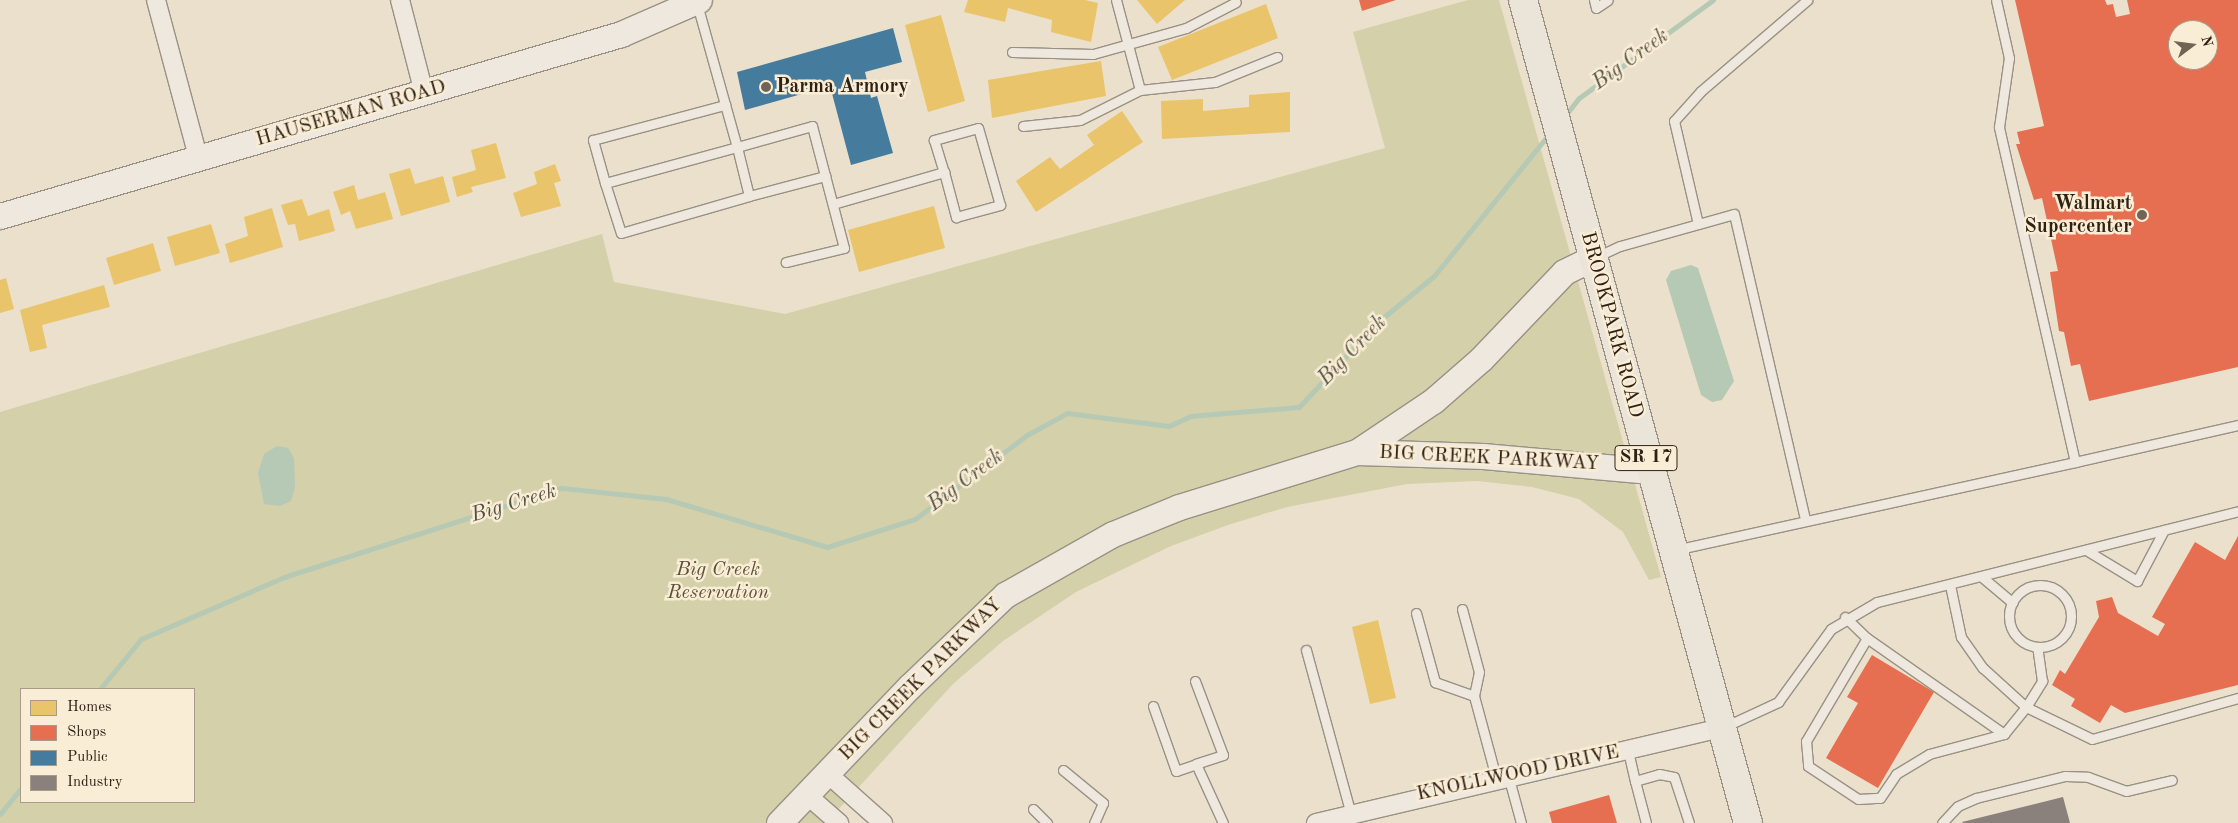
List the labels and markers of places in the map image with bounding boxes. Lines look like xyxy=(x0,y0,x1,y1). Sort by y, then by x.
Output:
place label: Parma Armory xyxy=(776,75,909,99)
marker: Parma Armory xyxy=(760,81,772,93)
place label: Walmart Supercenter xyxy=(2024,192,2132,239)
marker: Walmart Supercenter xyxy=(2136,209,2148,221)

